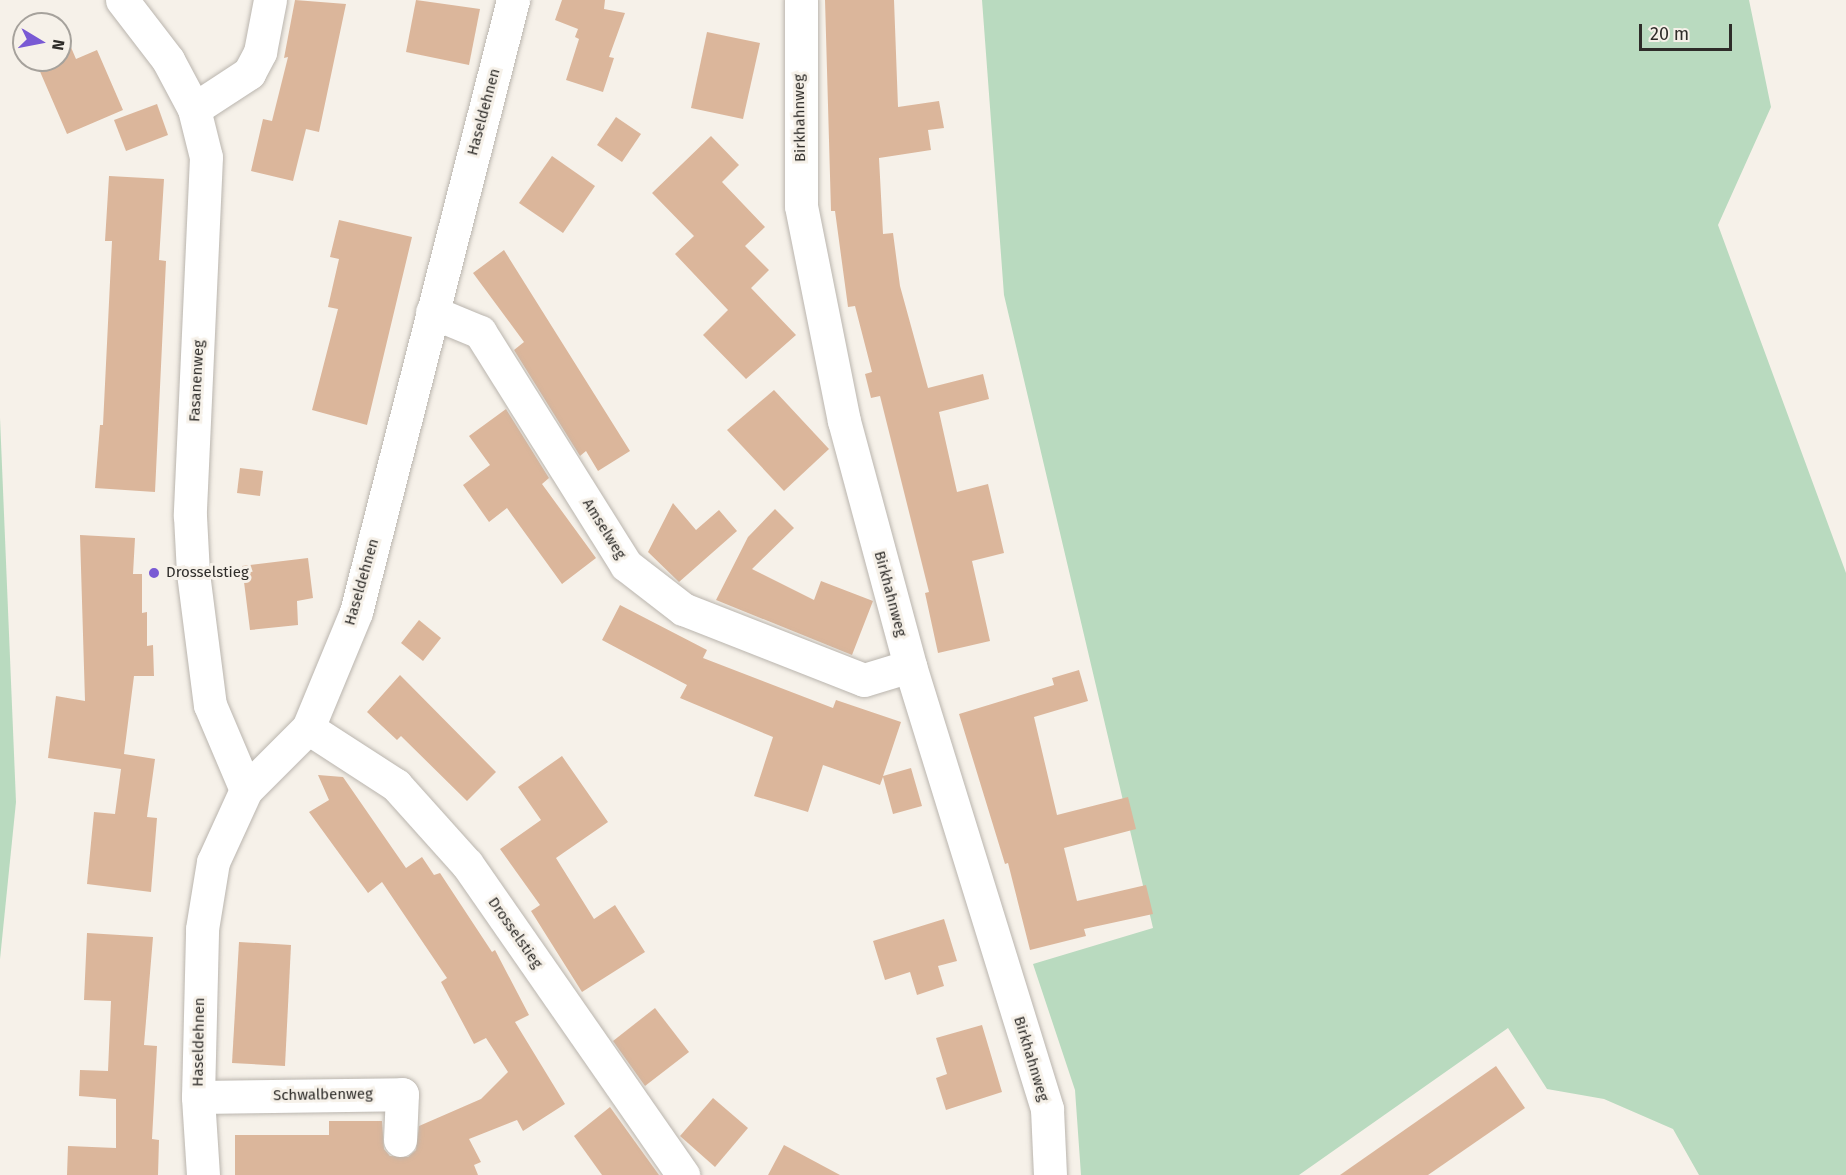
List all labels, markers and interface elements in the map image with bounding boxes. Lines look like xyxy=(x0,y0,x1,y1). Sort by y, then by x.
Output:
north arrow xyxy=(12,12,72,72)
scale bar xyxy=(1642,12,1735,50)
text: 20 m xyxy=(1650,23,1689,45)
text: N xyxy=(48,38,69,52)
street label: Haseldehnen xyxy=(464,66,504,158)
street label: Birkhahnweg xyxy=(790,74,810,162)
street label: Fasanenweg xyxy=(186,340,208,422)
street label: Amselweg xyxy=(578,496,630,562)
street label: Haseldehnen xyxy=(341,537,383,627)
street label: Birkhahnweg xyxy=(870,549,910,639)
place label: Drosselstieg xyxy=(166,564,249,582)
marker: Drosselstieg xyxy=(147,566,161,580)
street label: Drosselstieg xyxy=(484,894,546,972)
street label: Haseldehnen xyxy=(189,997,209,1087)
street label: Birkhahnweg xyxy=(1010,1014,1052,1104)
street label: Schwalbenweg xyxy=(273,1085,373,1105)

